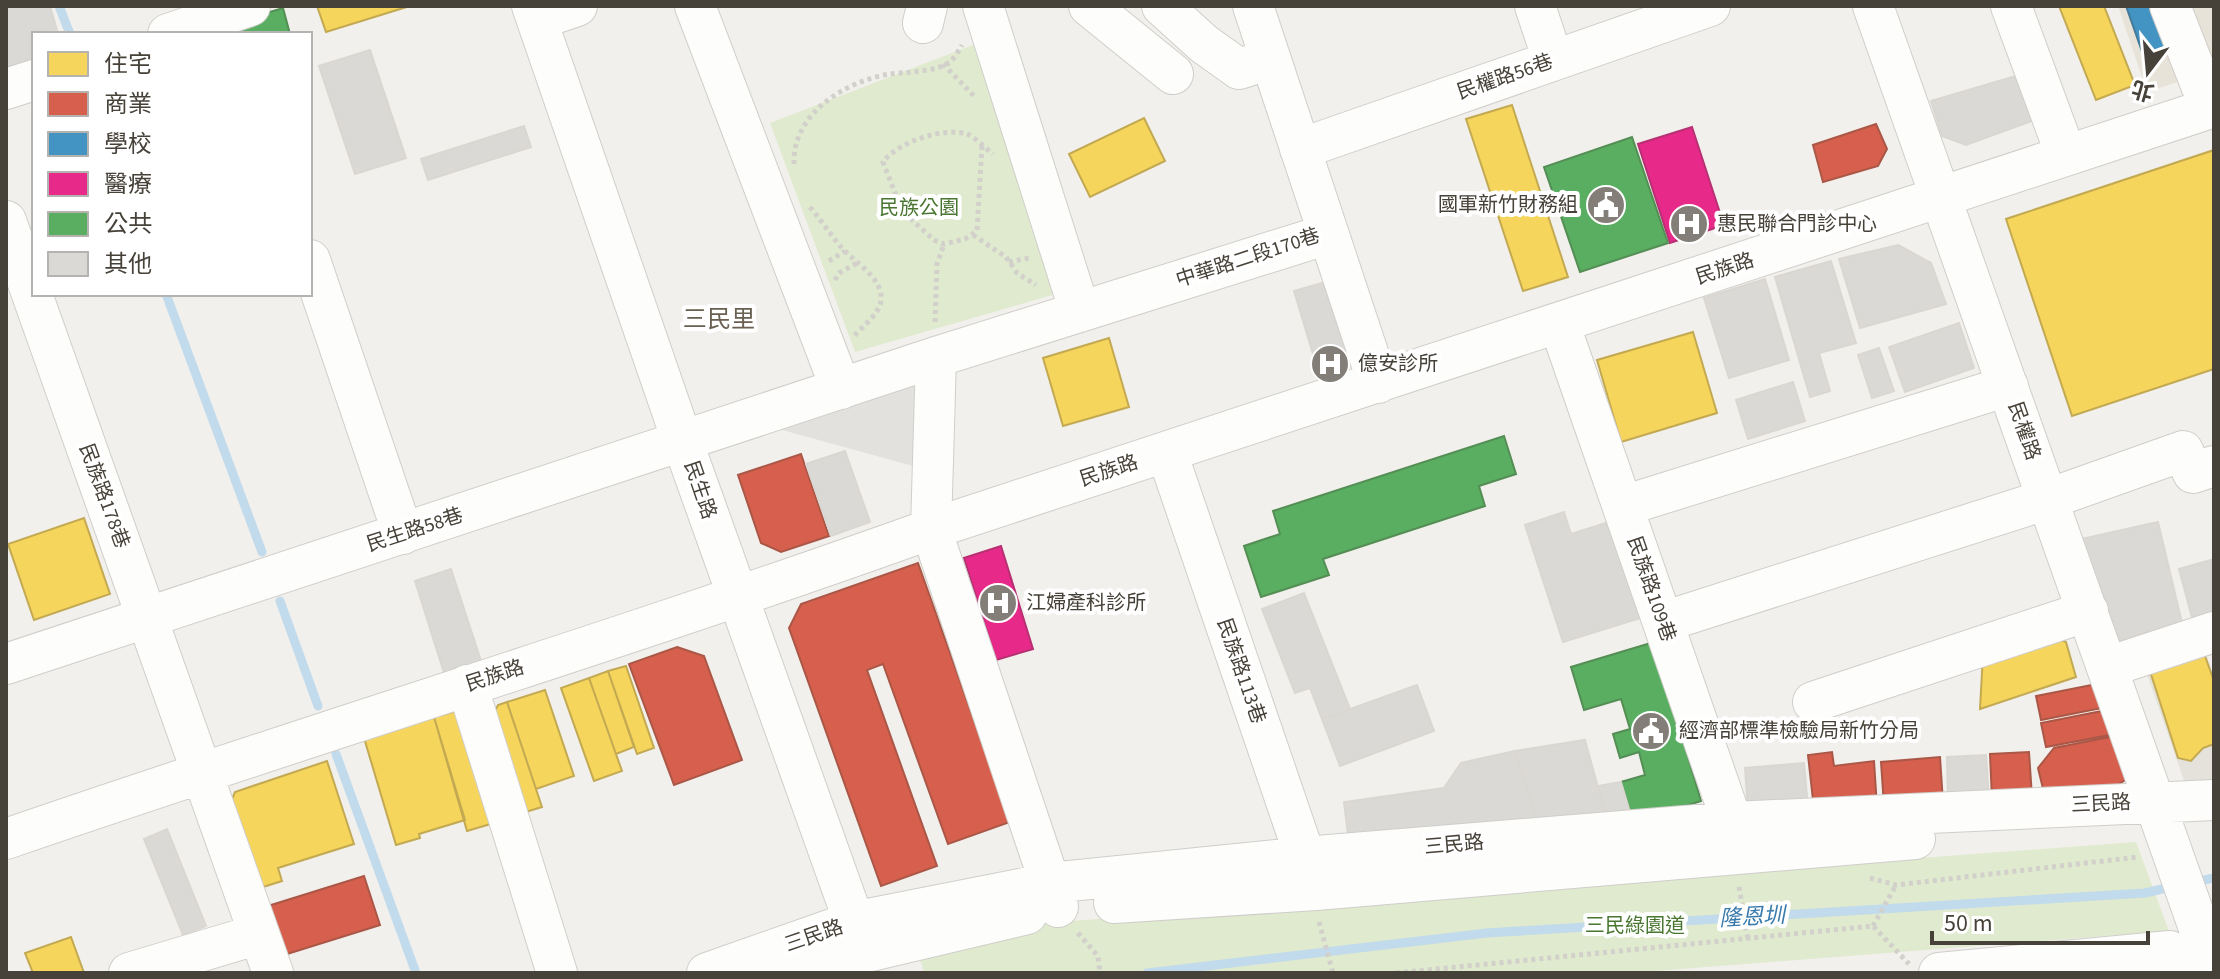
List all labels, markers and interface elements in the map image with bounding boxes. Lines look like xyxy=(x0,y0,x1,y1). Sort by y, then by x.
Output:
legend xyxy=(32,32,312,296)
north arrow xyxy=(2108,32,2188,112)
text: 住宅 xyxy=(104,47,152,82)
street label: 民權路56巷 xyxy=(1453,48,1557,106)
text: 北 xyxy=(2128,72,2158,109)
text: 商業 xyxy=(104,87,152,122)
text: 學校 xyxy=(104,127,152,162)
text: 醫療 xyxy=(104,167,152,202)
public building icon: 國軍新竹財務組 xyxy=(1585,184,1627,226)
place label: 國軍新竹財務組 xyxy=(1438,191,1578,219)
park label: 民族公園 xyxy=(879,194,959,222)
hospital icon: 惠民聯合門診中心 xyxy=(1668,203,1710,245)
text: 公共 xyxy=(104,207,152,242)
place label: 惠民聯合門診中心 xyxy=(1717,210,1877,238)
street label: 中華路二段170巷 xyxy=(1172,222,1324,294)
street label: 民族路 xyxy=(1692,246,1758,292)
text: 其他 xyxy=(104,247,152,282)
district label: 三民里 xyxy=(683,302,755,337)
hospital icon: 億安診所 xyxy=(1309,343,1351,385)
place label: 億安診所 xyxy=(1358,350,1438,378)
street label: 民權路 xyxy=(2001,398,2047,464)
street label: 民族路178巷 xyxy=(72,440,136,552)
street label: 民族路 xyxy=(1076,448,1142,494)
street label: 民生路 xyxy=(677,457,723,523)
street label: 民生路58巷 xyxy=(363,501,467,559)
street label: 民族路109巷 xyxy=(1620,533,1682,645)
hospital icon: 江婦產科診所 xyxy=(977,582,1019,624)
place label: 江婦產科診所 xyxy=(1026,589,1146,617)
street label: 民族路113巷 xyxy=(1210,615,1272,727)
street label: 民族路 xyxy=(462,653,528,699)
public building icon: 經濟部標準檢驗局新竹分局 xyxy=(1630,710,1672,752)
place label: 經濟部標準檢驗局新竹分局 xyxy=(1679,717,1919,745)
street label: 三民路 xyxy=(2070,788,2132,820)
street label: 三民路 xyxy=(1423,828,1485,862)
scale bar xyxy=(1932,895,2148,945)
water label: 隆恩圳 xyxy=(1718,899,1789,935)
text: 50 m xyxy=(1944,906,1993,941)
park label: 三民綠園道 xyxy=(1585,912,1685,940)
street label: 三民路 xyxy=(781,913,847,959)

